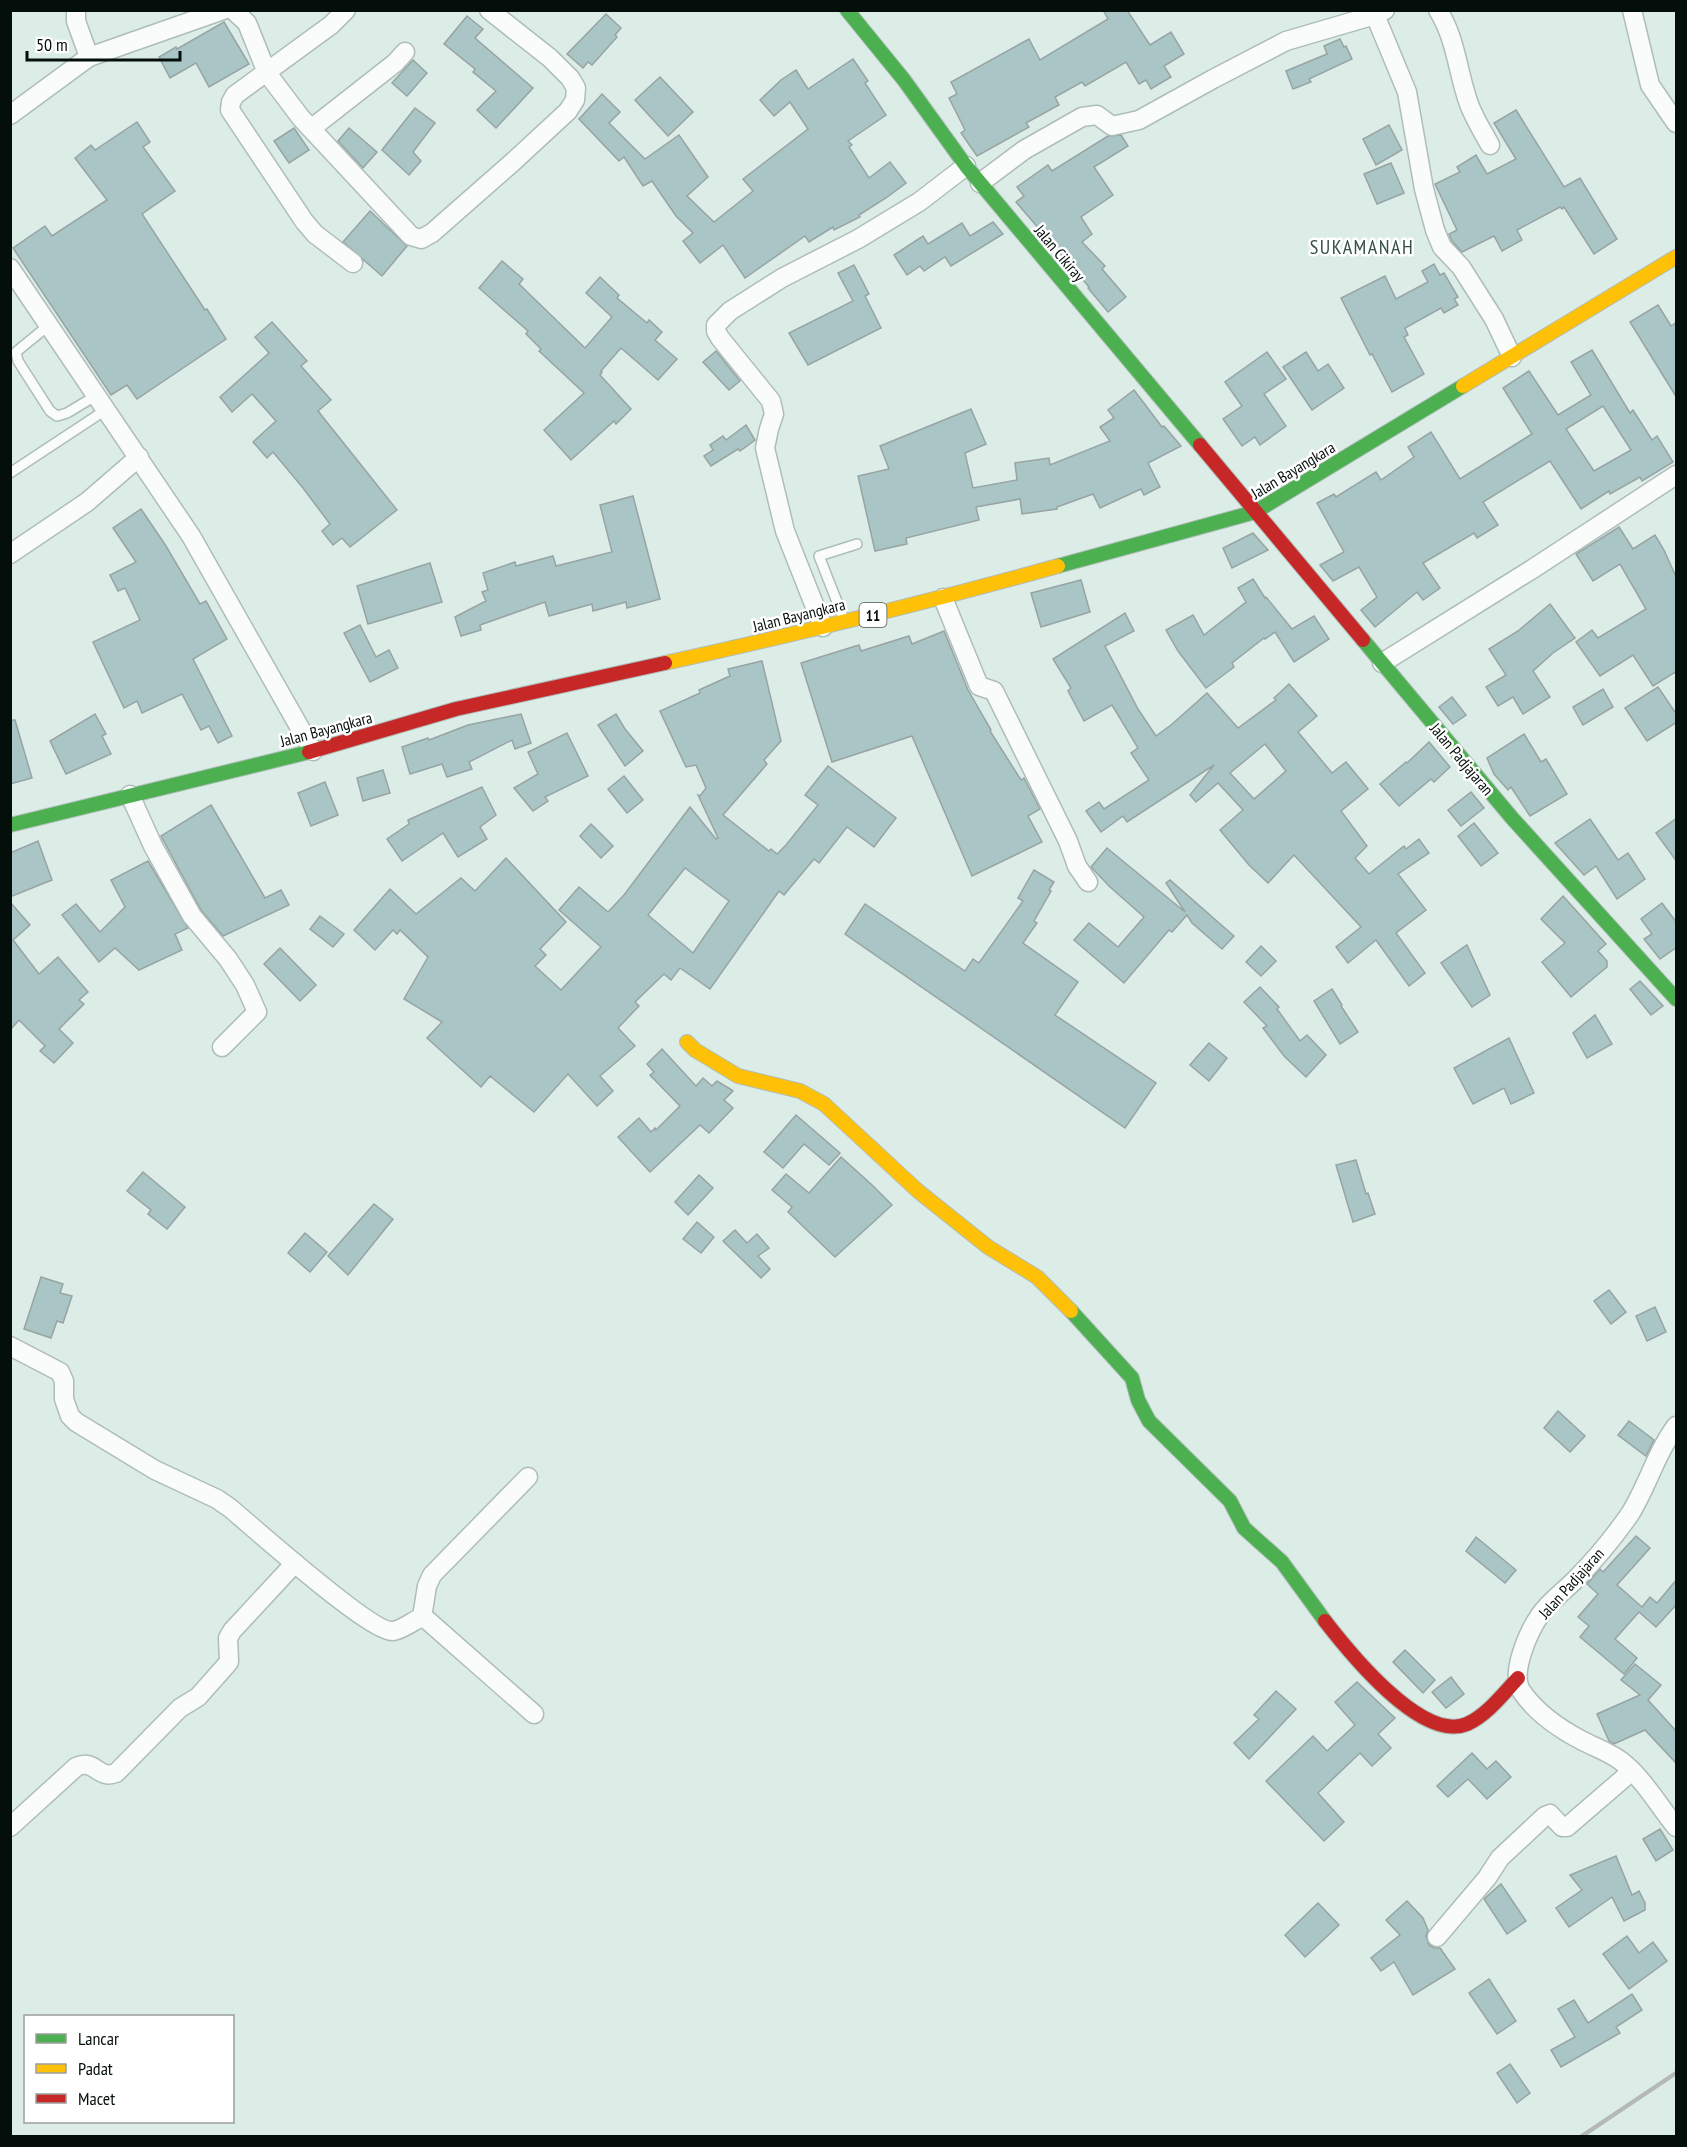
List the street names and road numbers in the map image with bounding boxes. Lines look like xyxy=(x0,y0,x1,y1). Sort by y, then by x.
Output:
street label: Jalan Cikiray xyxy=(1030,220,1090,286)
street label: Jalan Bayangkara xyxy=(1246,437,1339,503)
street label: Jalan Bayangkara xyxy=(750,594,847,636)
road number: 11 xyxy=(860,603,886,627)
street label: Jalan Bayangkara xyxy=(277,707,374,751)
street label: Jalan Padjajaran xyxy=(1425,718,1498,799)
street label: Jalan Padjajaran xyxy=(1533,1543,1608,1623)

